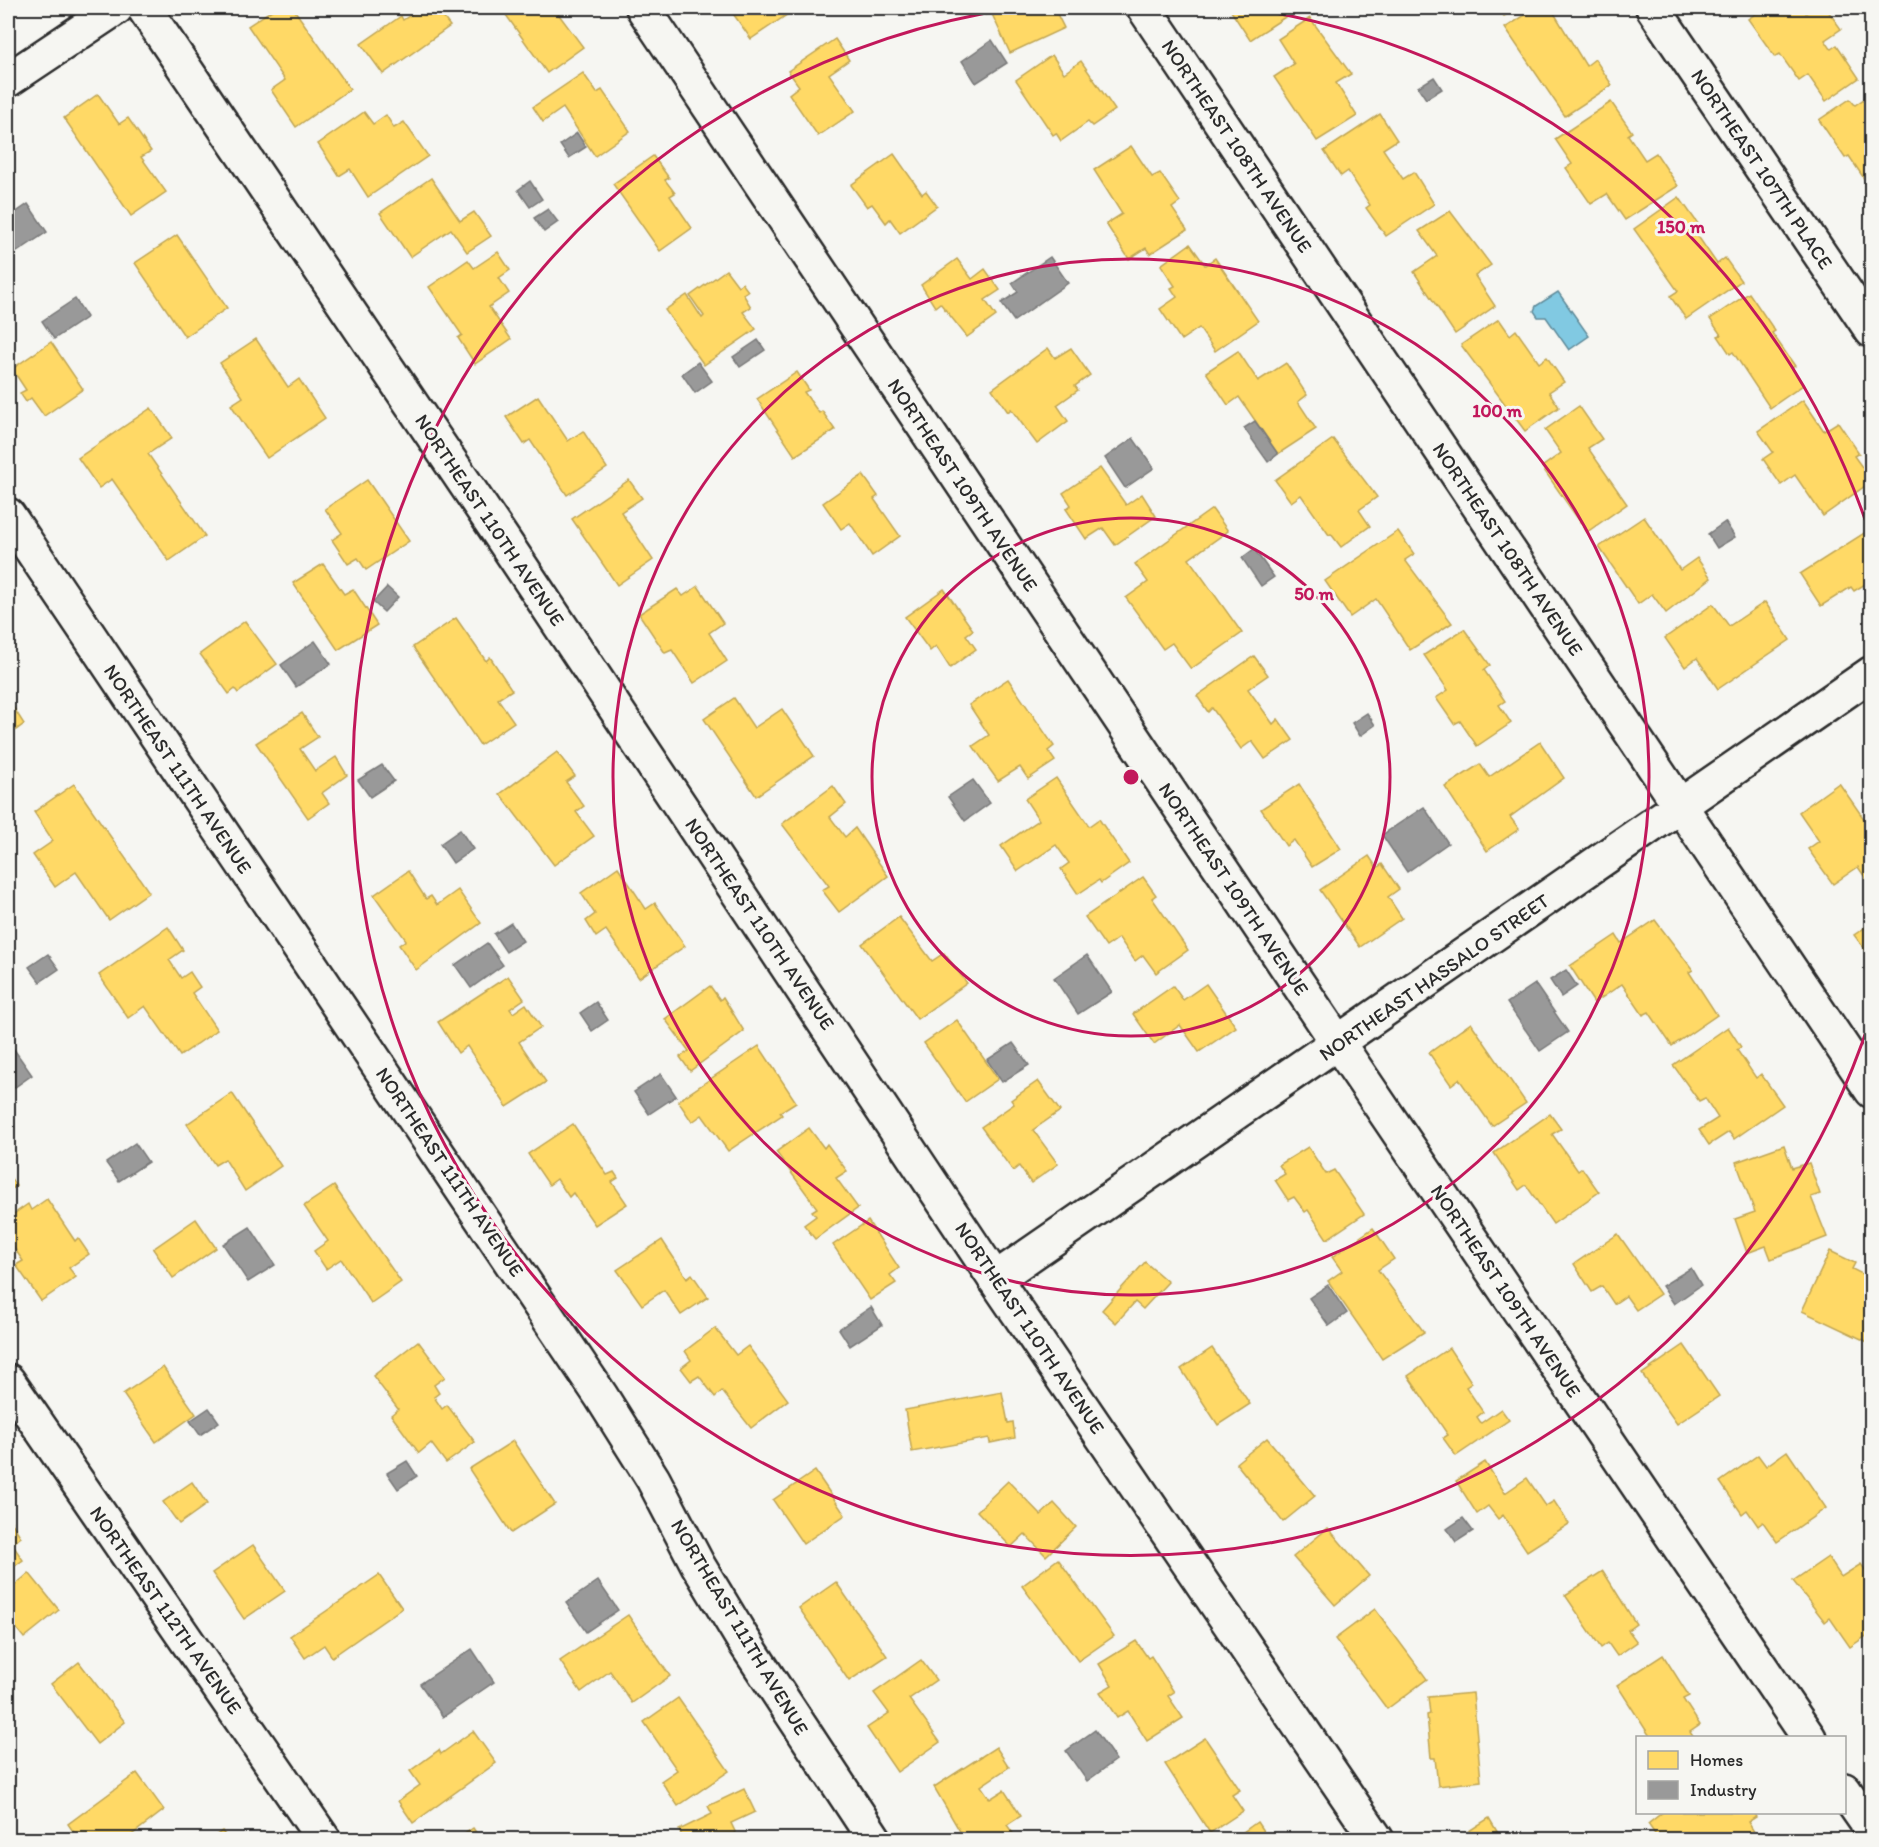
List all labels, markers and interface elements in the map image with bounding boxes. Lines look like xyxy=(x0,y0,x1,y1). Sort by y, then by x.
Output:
street label: NORTHEAST 108TH AVENUE xyxy=(1157,35,1317,257)
street label: NORTHEAST 107TH PLACE xyxy=(1686,64,1838,274)
text: 150 m xyxy=(1657,216,1706,238)
street label: NORTHEAST 109TH AVENUE xyxy=(883,374,1043,596)
text: 100 m xyxy=(1472,400,1523,422)
street label: NORTHEAST 110TH AVENUE xyxy=(410,409,570,631)
street label: NORTHEAST 108TH AVENUE xyxy=(1428,438,1588,660)
text: 50 m xyxy=(1294,583,1335,605)
street label: NORTHEAST 111TH AVENUE xyxy=(99,660,257,878)
centre of rings xyxy=(1121,767,1141,787)
street label: NORTHEAST 109TH AVENUE xyxy=(1154,778,1314,1000)
street label: NORTHEAST 110TH AVENUE xyxy=(680,813,840,1035)
street label: NORTHEAST HASSALO STREET xyxy=(1314,888,1554,1066)
street label: NORTHEAST 111TH AVENUE xyxy=(371,1063,529,1281)
street label: NORTHEAST 109TH AVENUE xyxy=(1426,1180,1586,1402)
street label: NORTHEAST 110TH AVENUE xyxy=(950,1217,1110,1439)
street label: NORTHEAST 112TH AVENUE xyxy=(85,1501,247,1719)
street label: NORTHEAST 111TH AVENUE xyxy=(666,1515,814,1739)
legend xyxy=(1636,1736,1846,1814)
text: Homes xyxy=(1690,1749,1743,1771)
text: Industry xyxy=(1690,1779,1757,1801)

